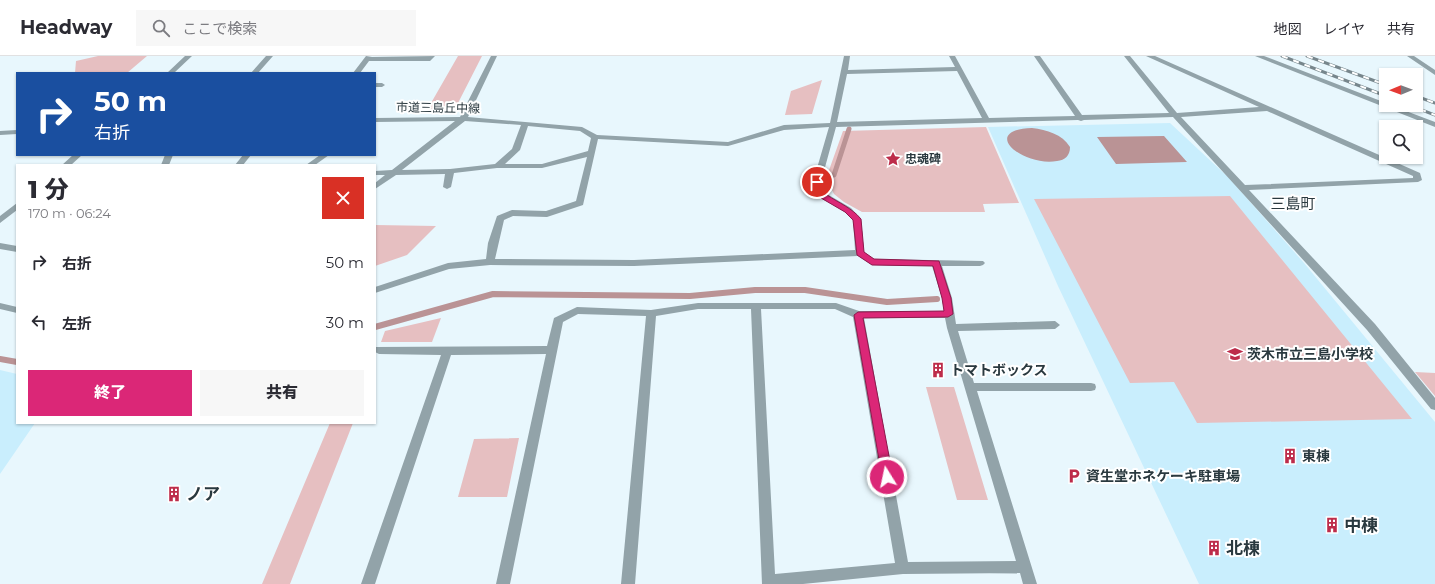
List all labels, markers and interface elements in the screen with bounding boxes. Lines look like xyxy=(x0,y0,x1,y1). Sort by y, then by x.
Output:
search box xyxy=(136,10,416,46)
text: Headway xyxy=(20,16,112,39)
icon: search xyxy=(150,17,172,39)
text: ここで検索 xyxy=(182,19,257,38)
text: 地図 xyxy=(1273,20,1301,38)
text: レイヤ xyxy=(1323,20,1365,38)
text: 共有 xyxy=(1387,20,1415,38)
north arrow xyxy=(1379,68,1423,112)
map controls xyxy=(1379,68,1423,164)
text: 50 m xyxy=(94,84,167,118)
icon: right xyxy=(28,88,80,140)
street label: 市道三島丘中線 xyxy=(396,99,480,116)
button: search xyxy=(1379,120,1423,164)
text: 右折 xyxy=(94,122,130,144)
place icon: 忠魂碑 xyxy=(884,150,902,168)
place label: 忠魂碑 xyxy=(905,151,941,166)
pin xyxy=(800,165,834,199)
icon: arrive xyxy=(806,171,828,193)
text: 1 分 xyxy=(28,175,69,204)
button: close xyxy=(322,177,364,219)
district label: 三島町 xyxy=(1270,194,1316,213)
text: 170 m · 06:24 xyxy=(28,205,111,221)
icon: right xyxy=(28,251,50,273)
text: 50 m xyxy=(326,253,364,272)
text: 右折 xyxy=(62,254,92,273)
icon: left xyxy=(28,311,50,333)
text: 30 m xyxy=(326,313,364,332)
text: 左折 xyxy=(62,314,92,333)
school or university icon: 茨木市立三島小学校 xyxy=(1226,345,1244,363)
place label: 茨木市立三島小学校 xyxy=(1247,345,1373,363)
building icon: トマトボックス xyxy=(929,361,947,379)
place label: トマトボックス xyxy=(950,361,1048,379)
button: 終了 xyxy=(28,370,192,416)
button: 共有 xyxy=(200,370,364,416)
building icon: 東棟 xyxy=(1281,447,1299,465)
place label: 東棟 xyxy=(1302,447,1330,465)
position arrow xyxy=(866,456,908,498)
parking icon: 資生堂ホネケーキ駐車場 xyxy=(1065,467,1083,485)
place label: 資生堂ホネケーキ駐車場 xyxy=(1086,467,1240,485)
place label: ノア xyxy=(186,484,220,504)
building icon: ノア xyxy=(165,485,183,503)
place label: 中棟 xyxy=(1344,515,1378,535)
building icon: 中棟 xyxy=(1323,516,1341,534)
place label: 北棟 xyxy=(1226,538,1260,558)
building icon: 北棟 xyxy=(1205,539,1223,557)

